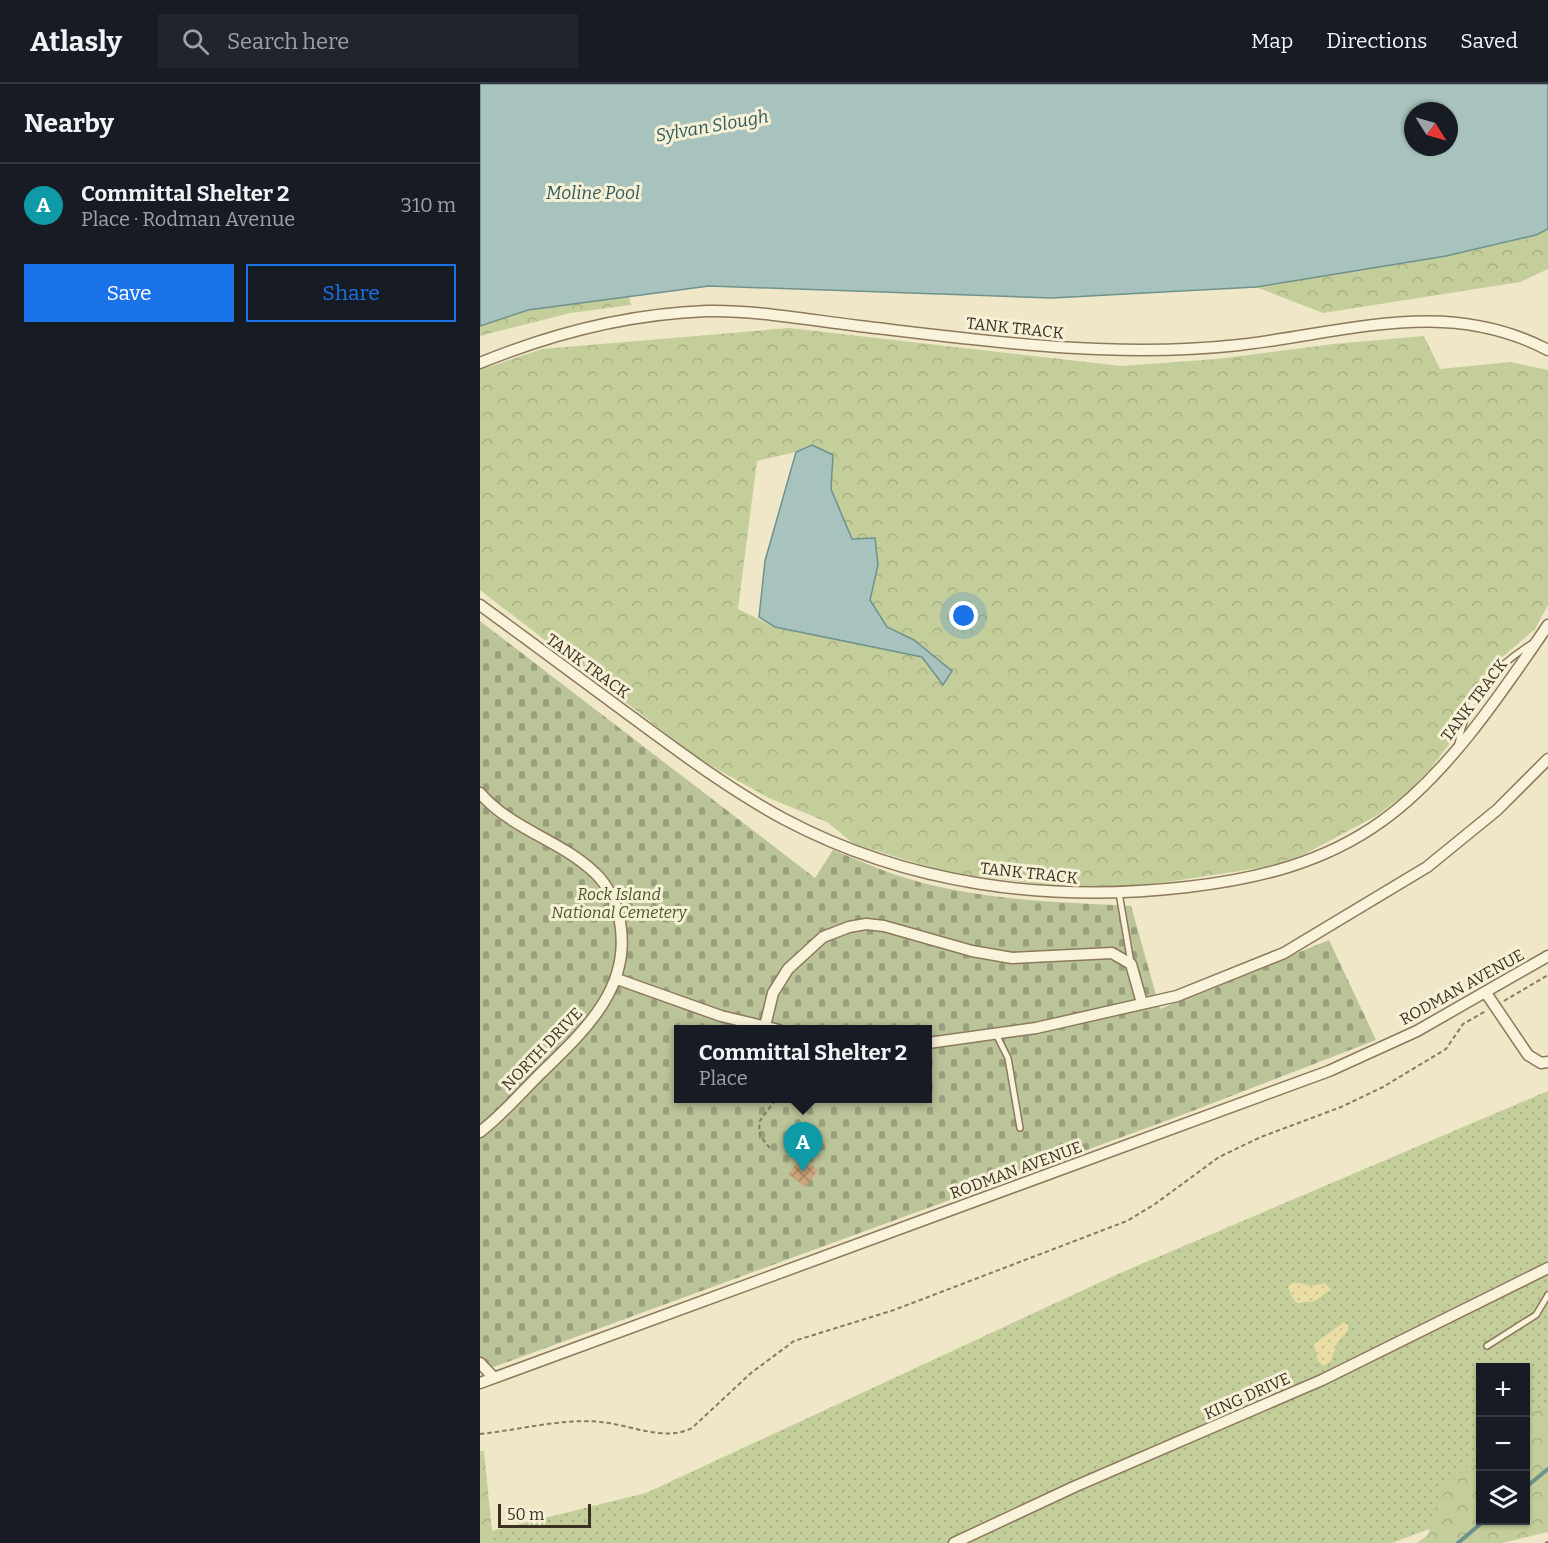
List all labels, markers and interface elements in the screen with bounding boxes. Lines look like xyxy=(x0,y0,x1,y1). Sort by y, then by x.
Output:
search box xyxy=(158,14,578,68)
text: Atlasly xyxy=(30,25,122,58)
icon: search xyxy=(179,25,212,58)
text: Search here xyxy=(227,28,349,55)
text: Map xyxy=(1251,28,1293,54)
text: Directions xyxy=(1326,28,1427,54)
text: Saved xyxy=(1460,28,1518,54)
north arrow xyxy=(1404,102,1458,156)
water label: Sylvan Slough xyxy=(654,105,770,147)
text: Nearby xyxy=(24,108,114,139)
text: Committal Shelter 2 xyxy=(81,180,290,207)
water label: Moline Pool xyxy=(546,182,640,204)
text: A xyxy=(36,193,51,217)
text: 310 m xyxy=(401,193,456,217)
text: Place · Rodman Avenue xyxy=(81,207,295,231)
button: Save xyxy=(24,264,234,322)
button: Share xyxy=(246,264,456,322)
street label: TANK TRACK xyxy=(965,313,1065,343)
your location xyxy=(949,601,978,630)
street label: TANK TRACK xyxy=(543,629,634,703)
street label: TANK TRACK xyxy=(1437,655,1511,745)
street label: TANK TRACK xyxy=(979,858,1079,888)
park label: Rock Island National Cemetery xyxy=(551,885,687,922)
street label: RODMAN AVENUE xyxy=(1397,945,1527,1029)
street label: NORTH DRIVE xyxy=(498,1004,586,1094)
popup xyxy=(674,1025,932,1103)
text: Committal Shelter 2 xyxy=(699,1039,907,1066)
text: Place xyxy=(699,1066,748,1090)
pin: A xyxy=(784,1122,822,1172)
street label: RODMAN AVENUE xyxy=(947,1137,1085,1203)
map controls xyxy=(1476,1363,1530,1525)
button: + xyxy=(1476,1363,1530,1417)
street label: KING DRIVE xyxy=(1201,1369,1293,1423)
button: − xyxy=(1476,1417,1530,1471)
button: layers xyxy=(1476,1471,1530,1525)
scale bar xyxy=(498,1501,591,1528)
text: 50 m xyxy=(507,1505,544,1524)

